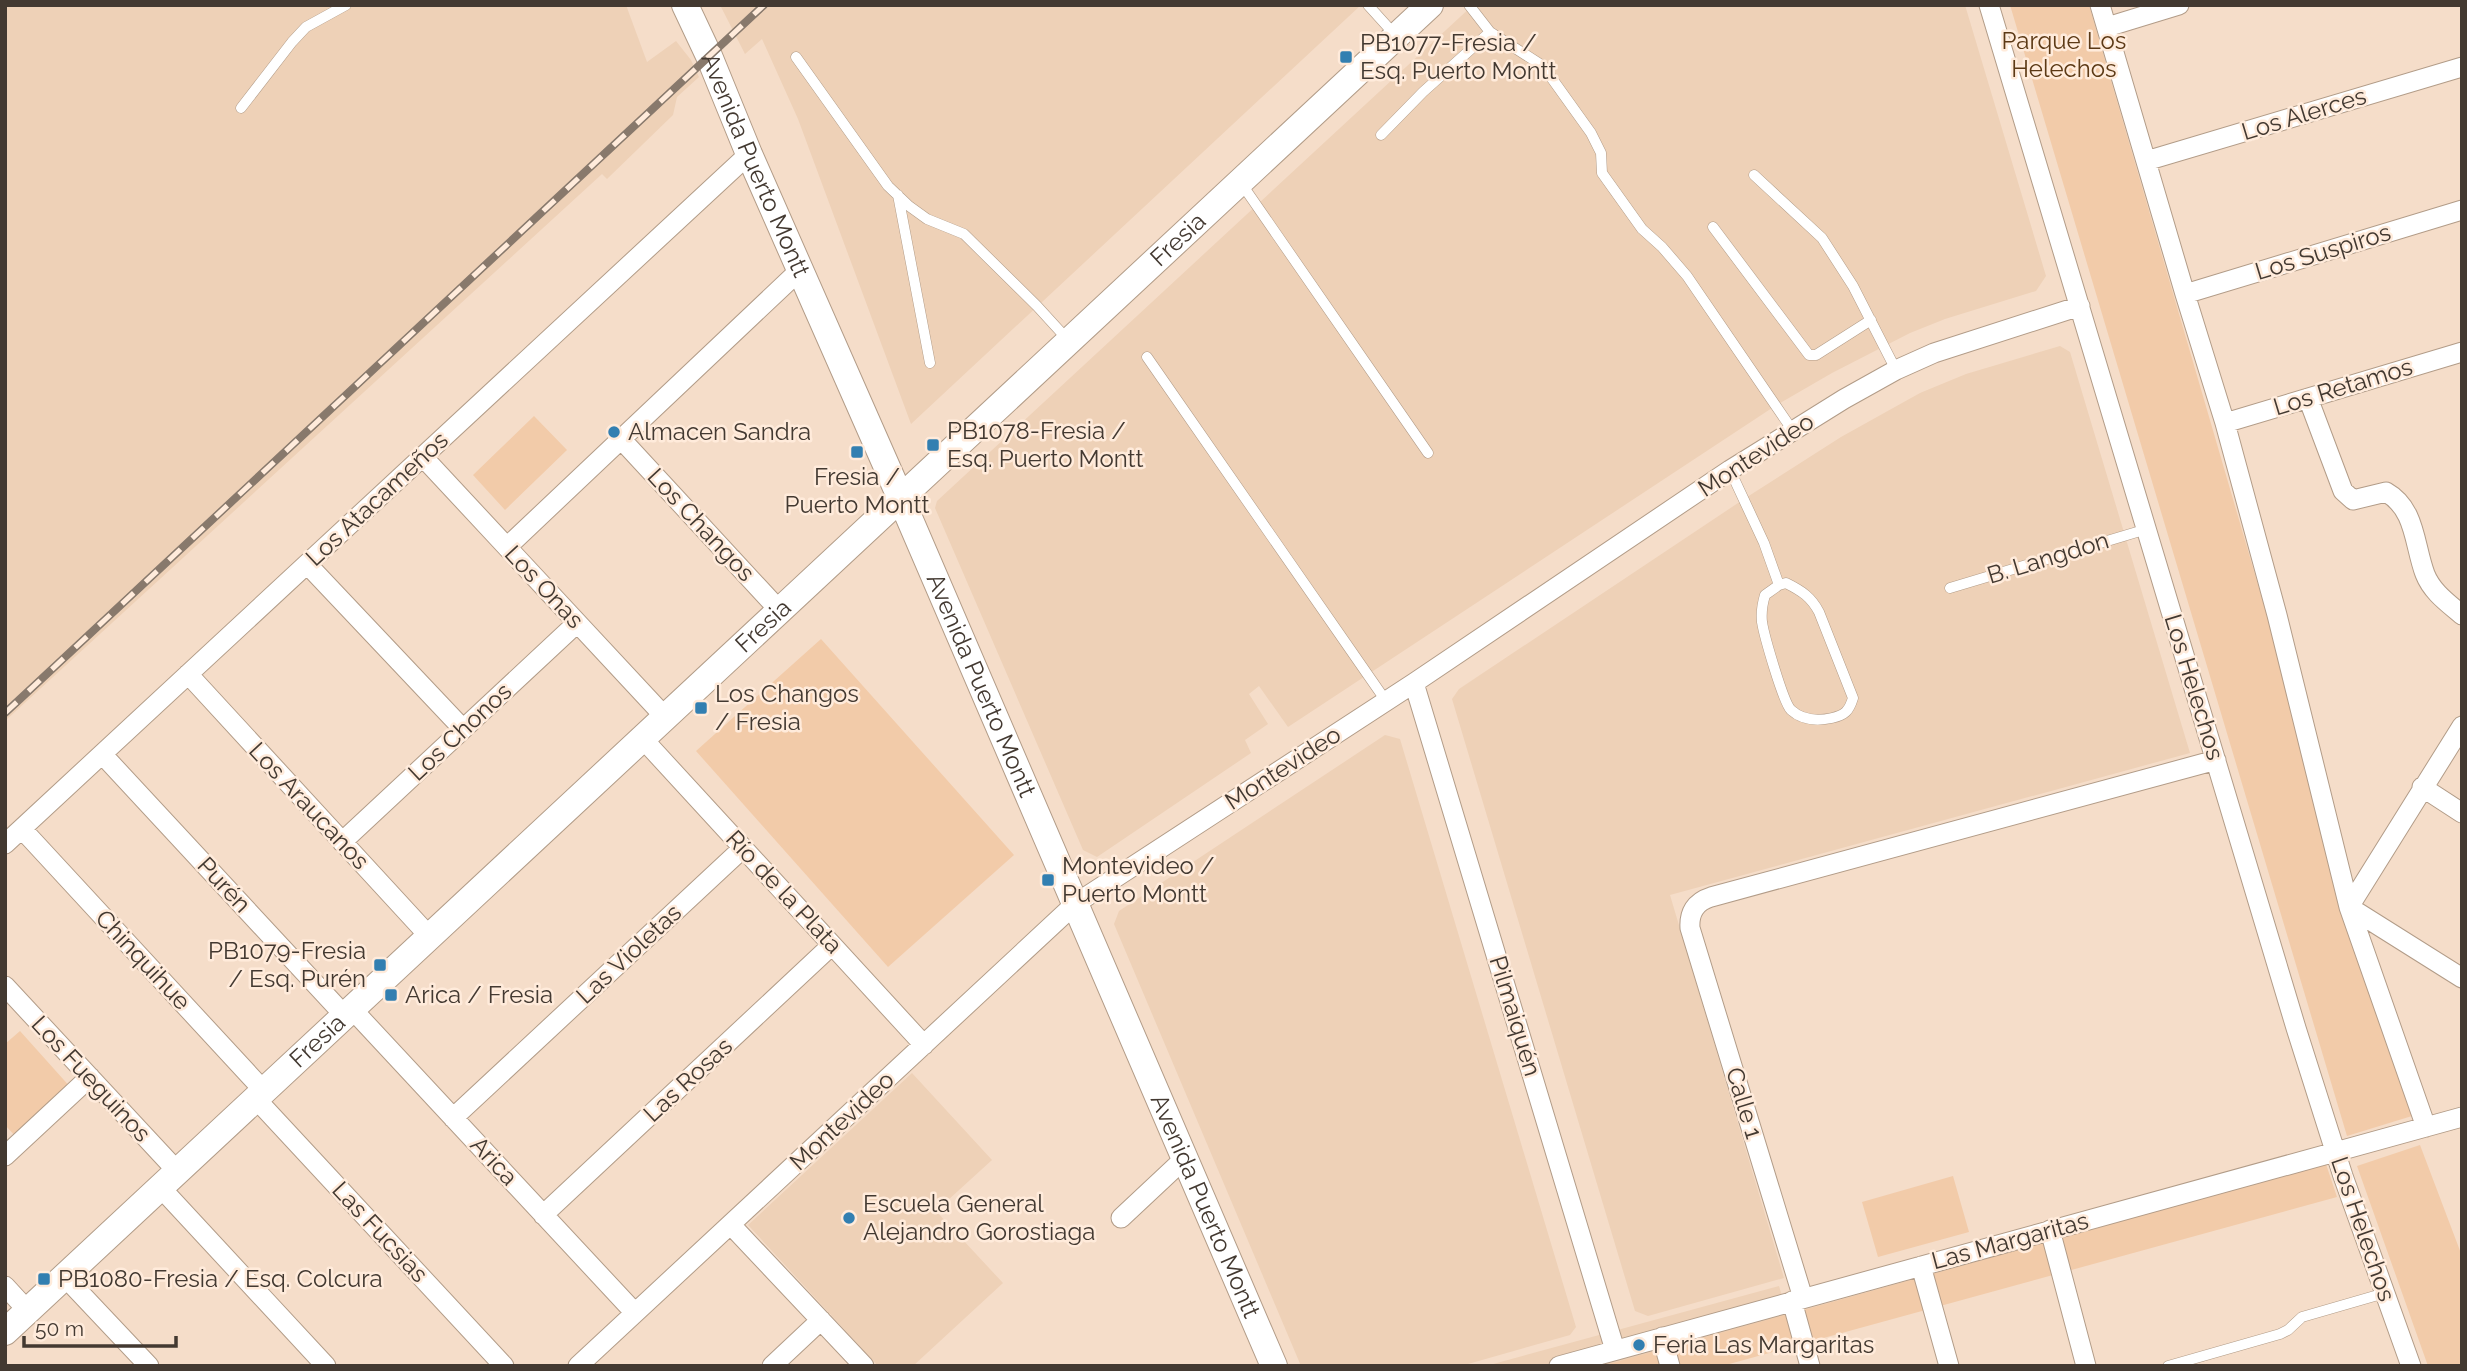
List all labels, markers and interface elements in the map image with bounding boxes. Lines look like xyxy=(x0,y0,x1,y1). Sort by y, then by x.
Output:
park label: Parque Los Helechos xyxy=(2002,26,2126,83)
place label: PB1077-Fresia / Esq. Puerto Montt xyxy=(1360,28,1557,85)
street label: Avenida Puerto Montt xyxy=(695,49,816,281)
marker: PB1077-Fresia / Esq. Puerto Montt xyxy=(1338,49,1354,65)
street label: Los Alerces xyxy=(2238,81,2370,146)
street label: Fresia xyxy=(1144,206,1212,272)
street label: Los Suspiros xyxy=(2252,217,2394,286)
street label: Los Retamos xyxy=(2270,352,2416,421)
street label: Montevideo xyxy=(1693,406,1819,503)
place label: PB1078-Fresia / Esq. Puerto Montt xyxy=(947,416,1144,473)
place label: Almacen Sandra xyxy=(628,417,811,446)
marker: Almacen Sandra xyxy=(606,424,622,440)
street label: Los Atacameños xyxy=(299,425,454,572)
marker: PB1078-Fresia / Esq. Puerto Montt xyxy=(925,437,941,453)
marker: Fresia / Puerto Montt xyxy=(849,444,865,460)
street label: Los Changos xyxy=(642,462,761,587)
place label: Fresia / Puerto Montt xyxy=(784,462,930,519)
street label: B. Langdon xyxy=(1983,525,2112,590)
street label: Los Onas xyxy=(499,539,590,634)
street label: Avenida Puerto Montt xyxy=(921,569,1042,801)
street label: Fresia xyxy=(729,593,797,658)
street label: Los Helechos xyxy=(2159,610,2230,763)
street label: Los Chonos xyxy=(402,677,517,787)
place label: Los Changos / Fresia xyxy=(715,679,859,736)
marker: Los Changos / Fresia xyxy=(693,700,709,716)
street label: Montevideo xyxy=(1220,719,1346,816)
street label: Los Araucanos xyxy=(243,736,376,875)
street label: Río de la Plata xyxy=(720,824,849,959)
street label: Purén xyxy=(191,851,257,918)
place label: Montevideo / Puerto Montt xyxy=(1062,851,1215,908)
marker: Montevideo / Puerto Montt xyxy=(1040,872,1056,888)
street label: Las Violetas xyxy=(570,898,687,1010)
street label: Chinquihue xyxy=(90,904,197,1016)
place label: PB1079-Fresia / Esq. Purén xyxy=(208,936,366,993)
street label: Pilmaiquén xyxy=(1483,952,1548,1079)
marker: PB1079-Fresia / Esq. Purén xyxy=(372,957,388,973)
place label: Arica / Fresia xyxy=(405,980,553,1009)
marker: Arica / Fresia xyxy=(383,987,399,1003)
street label: Fresia xyxy=(283,1008,351,1073)
street label: Los Fueguinos xyxy=(26,1010,157,1148)
street label: Las Rosas xyxy=(637,1031,738,1128)
street label: Calle 1 xyxy=(1720,1064,1769,1142)
street label: Montevideo xyxy=(784,1065,900,1176)
street label: Avenida Puerto Montt xyxy=(1145,1090,1266,1322)
street label: Arica xyxy=(465,1130,524,1191)
street label: Los Helechos xyxy=(2325,1153,2402,1305)
street label: Las Fucsias xyxy=(326,1175,434,1288)
place label: Escuela General Alejandro Gorostiaga xyxy=(863,1189,1095,1246)
street label: Las Margaritas xyxy=(1928,1206,2091,1275)
marker: Escuela General Alejandro Gorostiaga xyxy=(841,1210,857,1226)
place label: PB1080-Fresia / Esq. Colcura xyxy=(58,1264,383,1293)
marker: PB1080-Fresia / Esq. Colcura xyxy=(36,1271,52,1287)
scale bar xyxy=(24,1304,177,1348)
text: 50 m xyxy=(35,1316,84,1341)
place label: Feria Las Margaritas xyxy=(1653,1330,1874,1359)
marker: Feria Las Margaritas xyxy=(1631,1337,1647,1353)

